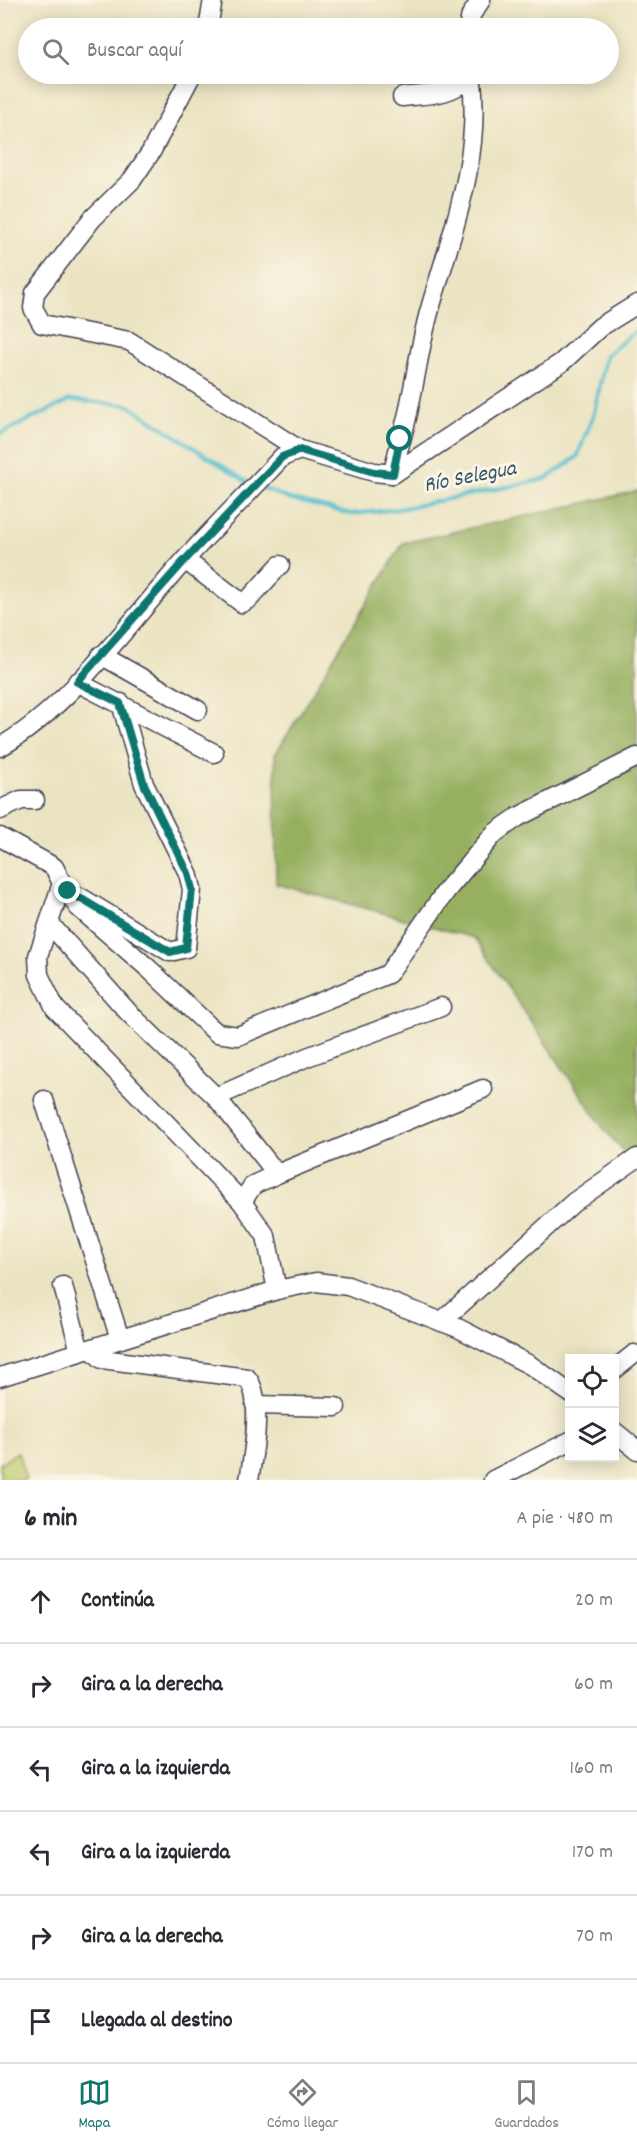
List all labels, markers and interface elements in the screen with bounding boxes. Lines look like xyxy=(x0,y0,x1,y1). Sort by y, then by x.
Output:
search box xyxy=(18,18,619,84)
icon: search xyxy=(39,35,72,68)
text: Buscar aquí xyxy=(87,36,182,67)
route start xyxy=(386,425,412,451)
water label: Río Selegua xyxy=(421,454,520,502)
route end xyxy=(54,877,80,903)
map controls xyxy=(565,1354,619,1462)
button: locate xyxy=(565,1354,619,1408)
button: layers xyxy=(565,1408,619,1462)
text: 6 min xyxy=(24,1501,77,1538)
text: A pie · 480 m xyxy=(517,1505,613,1533)
icon: ahead xyxy=(24,1585,57,1618)
text: Continúa xyxy=(81,1586,154,1617)
text: 20 m xyxy=(575,1587,613,1615)
icon: right xyxy=(24,1669,57,1702)
text: Gira a la derecha xyxy=(81,1670,223,1701)
text: 60 m xyxy=(574,1671,613,1699)
icon: left xyxy=(24,1753,57,1786)
text: Gira a la izquierda xyxy=(81,1754,230,1785)
text: 160 m xyxy=(570,1755,613,1783)
icon: left xyxy=(24,1837,57,1870)
text: Gira a la izquierda xyxy=(81,1838,230,1869)
text: 170 m xyxy=(572,1839,613,1867)
icon: right xyxy=(24,1921,57,1954)
text: Gira a la derecha xyxy=(81,1922,223,1953)
text: 70 m xyxy=(576,1923,613,1951)
icon: arrive xyxy=(24,2005,57,2038)
text: Llegada al destino xyxy=(81,2006,233,2037)
tab: Mapa xyxy=(78,2076,111,2135)
tab: Cómo llegar xyxy=(267,2076,339,2135)
tab: Guardados xyxy=(494,2076,559,2135)

